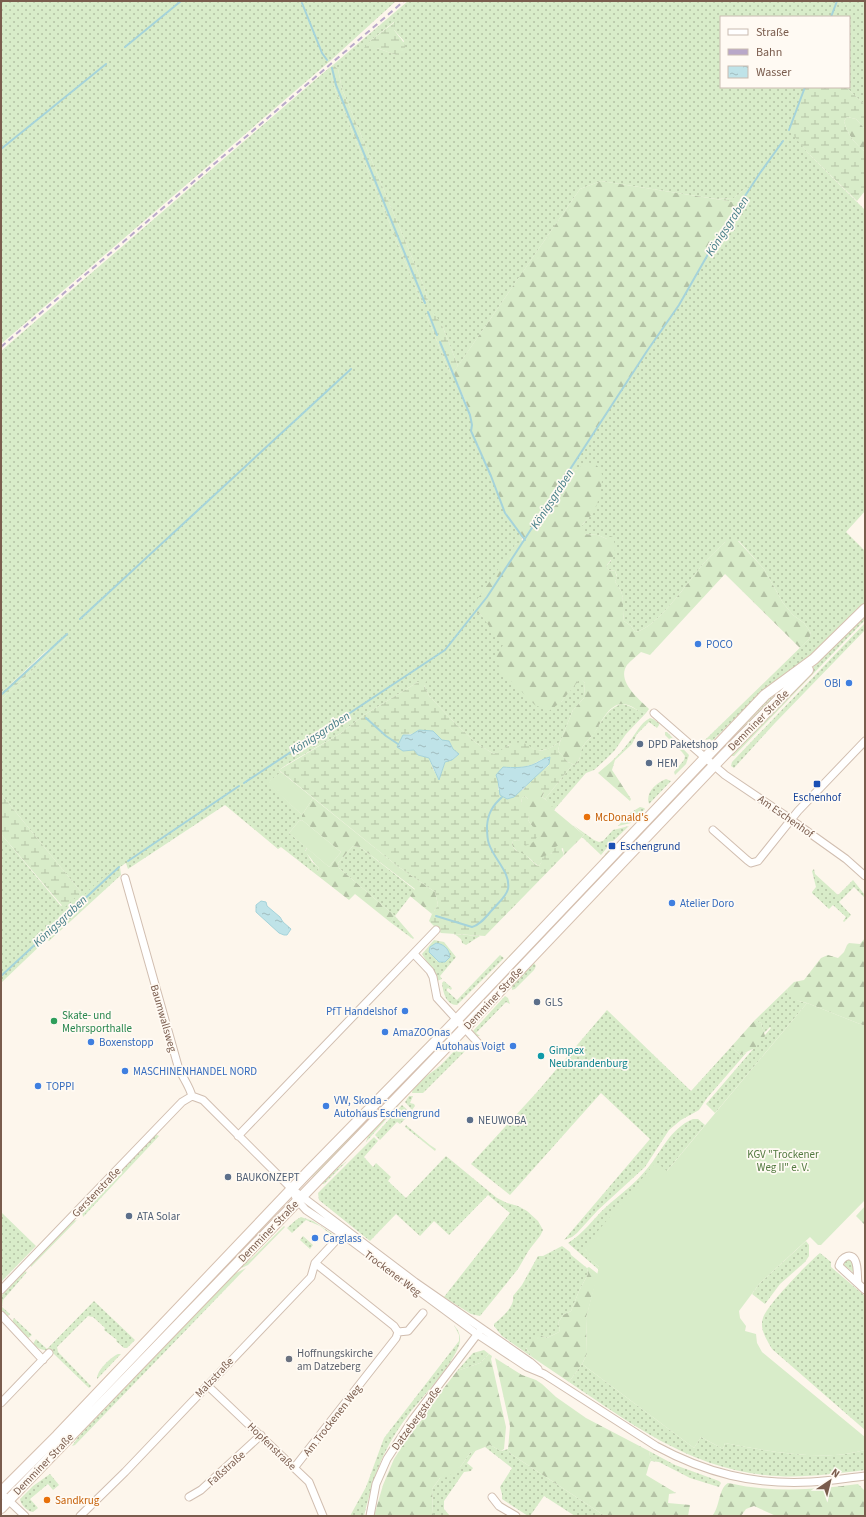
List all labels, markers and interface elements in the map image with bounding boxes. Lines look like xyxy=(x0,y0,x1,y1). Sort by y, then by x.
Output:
legend xyxy=(720,16,850,88)
text: Straße xyxy=(756,24,789,41)
text: Bahn xyxy=(756,44,782,61)
text: Wasser xyxy=(756,64,792,81)
water label: Königsgraben xyxy=(702,193,753,260)
water label: Königsgraben xyxy=(527,466,578,533)
place label: POCO xyxy=(706,637,733,652)
marker: POCO xyxy=(693,639,703,649)
place label: OBI xyxy=(824,676,841,691)
marker: OBI xyxy=(844,678,854,688)
street label: Demminer Straße xyxy=(724,686,793,754)
water label: Königsgraben xyxy=(287,708,354,759)
place label: DPD Paketshop xyxy=(648,737,718,752)
marker: DPD Paketshop xyxy=(635,739,645,749)
place label: HEM xyxy=(657,756,678,771)
marker: HEM xyxy=(644,758,654,768)
marker: Eschenhof xyxy=(812,779,822,789)
place label: Eschenhof xyxy=(793,790,842,805)
street label: Am Eschenhof xyxy=(755,792,817,842)
place label: McDonald's xyxy=(595,810,649,825)
marker: McDonald's xyxy=(582,812,592,822)
place label: Eschengrund xyxy=(620,839,680,854)
marker: Eschengrund xyxy=(607,841,617,851)
water label: Königsgraben xyxy=(30,892,91,951)
place label: Atelier Doro xyxy=(680,896,734,911)
marker: Atelier Doro xyxy=(667,898,677,908)
street label: Demminer Straße xyxy=(460,963,527,1033)
street label: Baumwallsweg xyxy=(147,983,180,1054)
place label: GLS xyxy=(545,995,563,1010)
marker: GLS xyxy=(532,997,542,1007)
place label: PfT Handelshof xyxy=(326,1004,398,1019)
marker: PfT Handelshof xyxy=(400,1006,410,1016)
place label: Skate- und Mehrsporthalle xyxy=(62,1008,133,1036)
marker: Skate- und Mehrsporthalle xyxy=(49,1016,59,1026)
place label: AmaZOOnas xyxy=(393,1025,451,1040)
marker: AmaZOOnas xyxy=(380,1027,390,1037)
place label: Boxenstopp xyxy=(99,1035,154,1050)
marker: Boxenstopp xyxy=(86,1037,96,1047)
place label: Autohaus Voigt xyxy=(436,1039,505,1054)
marker: Autohaus Voigt xyxy=(508,1041,518,1051)
place label: Gimpex Neubrandenburg xyxy=(549,1043,628,1071)
marker: Gimpex Neubrandenburg xyxy=(536,1051,546,1061)
place label: MASCHINENHANDEL NORD xyxy=(133,1064,257,1079)
marker: MASCHINENHANDEL NORD xyxy=(120,1066,130,1076)
place label: TOPPI xyxy=(46,1079,74,1094)
marker: TOPPI xyxy=(33,1081,43,1091)
place label: VW, Skoda - Autohaus Eschengrund xyxy=(334,1093,440,1121)
marker: VW, Skoda - Autohaus Eschengrund xyxy=(321,1101,331,1111)
place label: NEUWOBA xyxy=(478,1113,526,1128)
marker: NEUWOBA xyxy=(465,1115,475,1125)
park label: KGV "Trockener Weg II" e. V. xyxy=(747,1147,819,1175)
street label: Gerstenstraße xyxy=(69,1164,125,1221)
place label: BAUKONZEPT xyxy=(236,1170,300,1185)
marker: BAUKONZEPT xyxy=(223,1172,233,1182)
street label: Demminer Straße xyxy=(235,1197,302,1266)
place label: ATA Solar xyxy=(137,1209,180,1224)
marker: ATA Solar xyxy=(124,1211,134,1221)
place label: Carglass xyxy=(323,1231,362,1246)
marker: Carglass xyxy=(310,1233,320,1243)
street label: Trockener Weg xyxy=(361,1247,425,1300)
place label: Hoffnungskirche am Datzeberg xyxy=(297,1346,373,1374)
street label: Malzstraße xyxy=(192,1354,237,1401)
marker: Hoffnungskirche am Datzeberg xyxy=(284,1354,294,1364)
street label: Am Trockenen Weg xyxy=(300,1381,365,1459)
street label: Datzebergstraße xyxy=(388,1383,445,1453)
street label: Hopfenstraße xyxy=(244,1419,300,1474)
street label: Demminer Straße xyxy=(10,1430,77,1499)
street label: Faßstraße xyxy=(204,1447,249,1489)
north arrow xyxy=(810,1461,850,1501)
text: N xyxy=(828,1465,843,1481)
place label: Sandkrug xyxy=(55,1493,100,1508)
marker: Sandkrug xyxy=(42,1495,52,1505)

